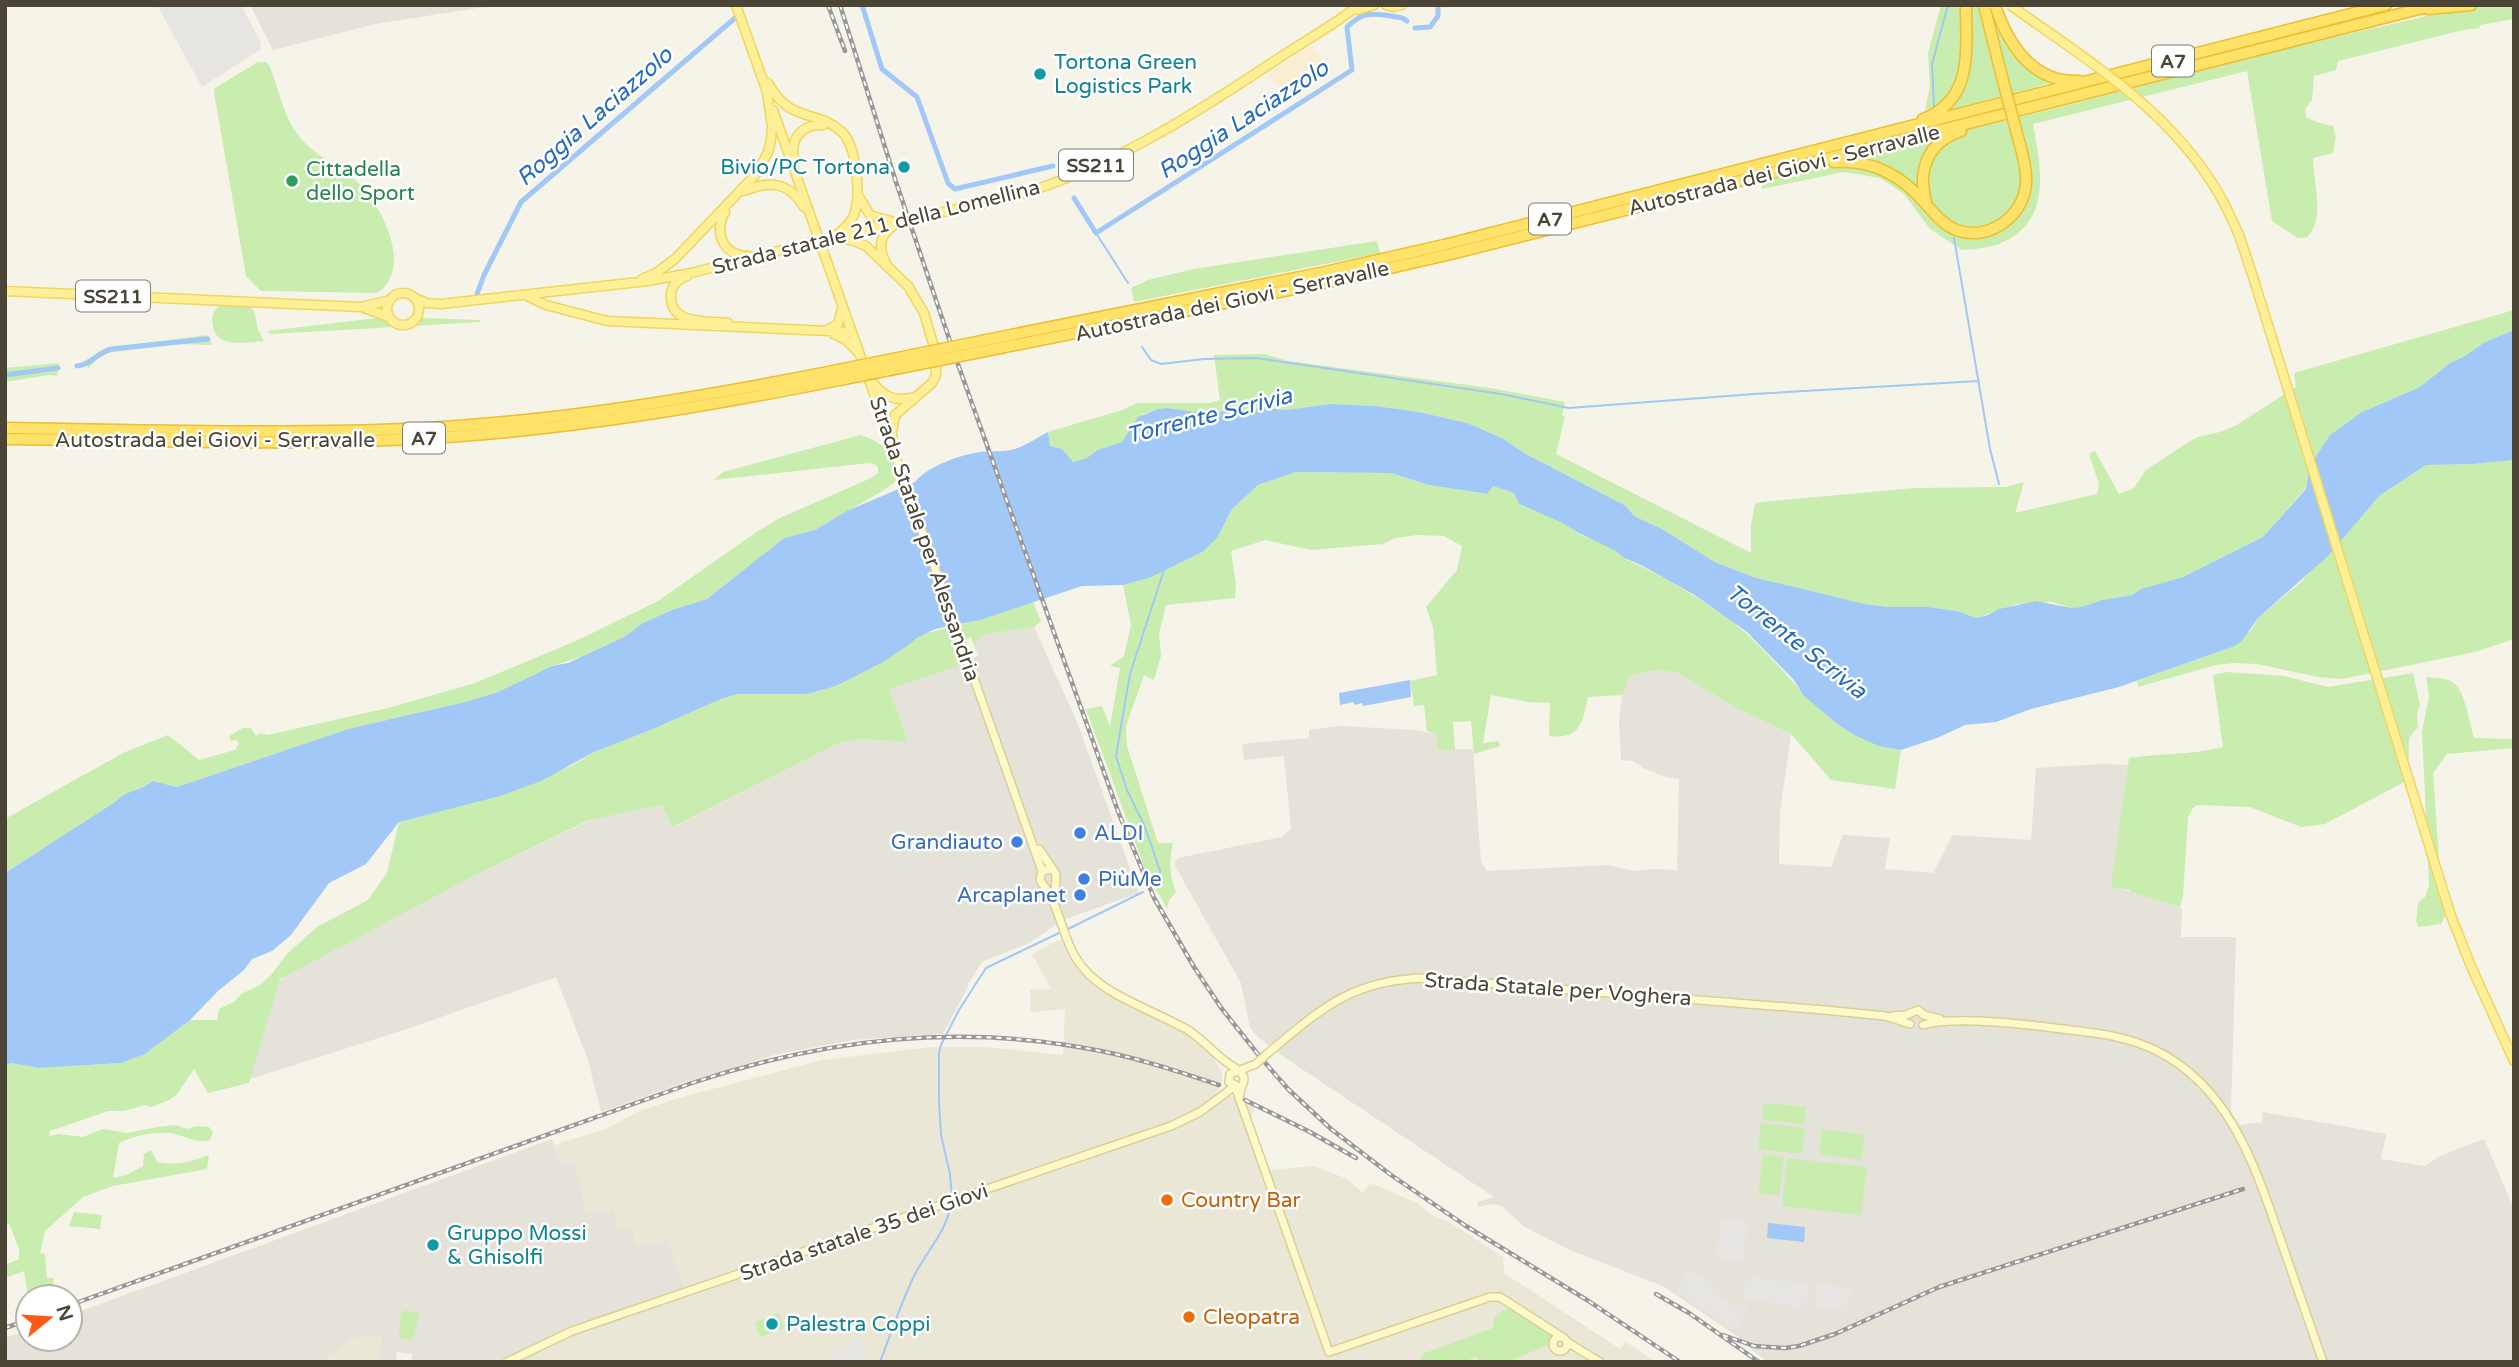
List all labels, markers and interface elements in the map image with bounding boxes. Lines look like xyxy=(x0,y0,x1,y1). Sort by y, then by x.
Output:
water label: Roggia Laciazzolo xyxy=(511,41,679,192)
road number: A7 xyxy=(2152,45,2194,76)
place label: Tortona Green Logistics Park xyxy=(1054,50,1197,99)
water label: Roggia Laciazzolo xyxy=(1153,54,1335,185)
marker: Tortona Green Logistics Park xyxy=(1032,66,1048,82)
street label: Autostrada dei Giovi - Serravalle xyxy=(1626,120,1943,221)
road number: SS211 xyxy=(1059,150,1133,181)
place label: Bivio/PC Tortona xyxy=(720,155,890,180)
place label: Cittadella dello Sport xyxy=(306,157,415,206)
marker: Bivio/PC Tortona xyxy=(896,159,912,175)
marker: Cittadella dello Sport xyxy=(284,173,300,189)
street label: Strada statale 211 della Lomellina xyxy=(710,175,1043,280)
road number: A7 xyxy=(1529,204,1571,234)
street label: Autostrada dei Giovi - Serravalle xyxy=(1073,256,1391,347)
road number: SS211 xyxy=(76,280,150,312)
water label: Torrente Scrivia xyxy=(1123,382,1296,450)
street label: Strada Statale per Alessandria xyxy=(864,393,985,685)
road number: A7 xyxy=(403,422,445,453)
street label: Autostrada dei Giovi - Serravalle xyxy=(55,428,375,453)
water label: Torrente Scrivia xyxy=(1721,578,1873,706)
place label: ALDI xyxy=(1094,821,1144,846)
marker: ALDI xyxy=(1072,825,1088,841)
place label: Grandiauto xyxy=(891,830,1003,855)
marker: Grandiauto xyxy=(1009,834,1025,850)
place label: PiùMe xyxy=(1098,867,1162,892)
marker: PiùMe xyxy=(1076,871,1092,887)
place label: Arcaplanet xyxy=(957,883,1066,908)
marker: Arcaplanet xyxy=(1072,887,1088,903)
street label: Strada Statale per Voghera xyxy=(1423,968,1692,1011)
street label: Strada statale 35 dei Giovi xyxy=(737,1178,991,1287)
place label: Country Bar xyxy=(1181,1188,1301,1213)
marker: Country Bar xyxy=(1159,1192,1175,1208)
place label: Gruppo Mossi & Ghisolfi xyxy=(447,1221,587,1270)
marker: Gruppo Mossi & Ghisolfi xyxy=(425,1237,441,1253)
north arrow xyxy=(14,1283,84,1353)
text: N xyxy=(51,1302,77,1324)
place label: Cleopatra xyxy=(1203,1305,1300,1330)
marker: Cleopatra xyxy=(1181,1309,1197,1325)
place label: Palestra Coppi xyxy=(786,1312,931,1337)
marker: Palestra Coppi xyxy=(764,1316,780,1332)

